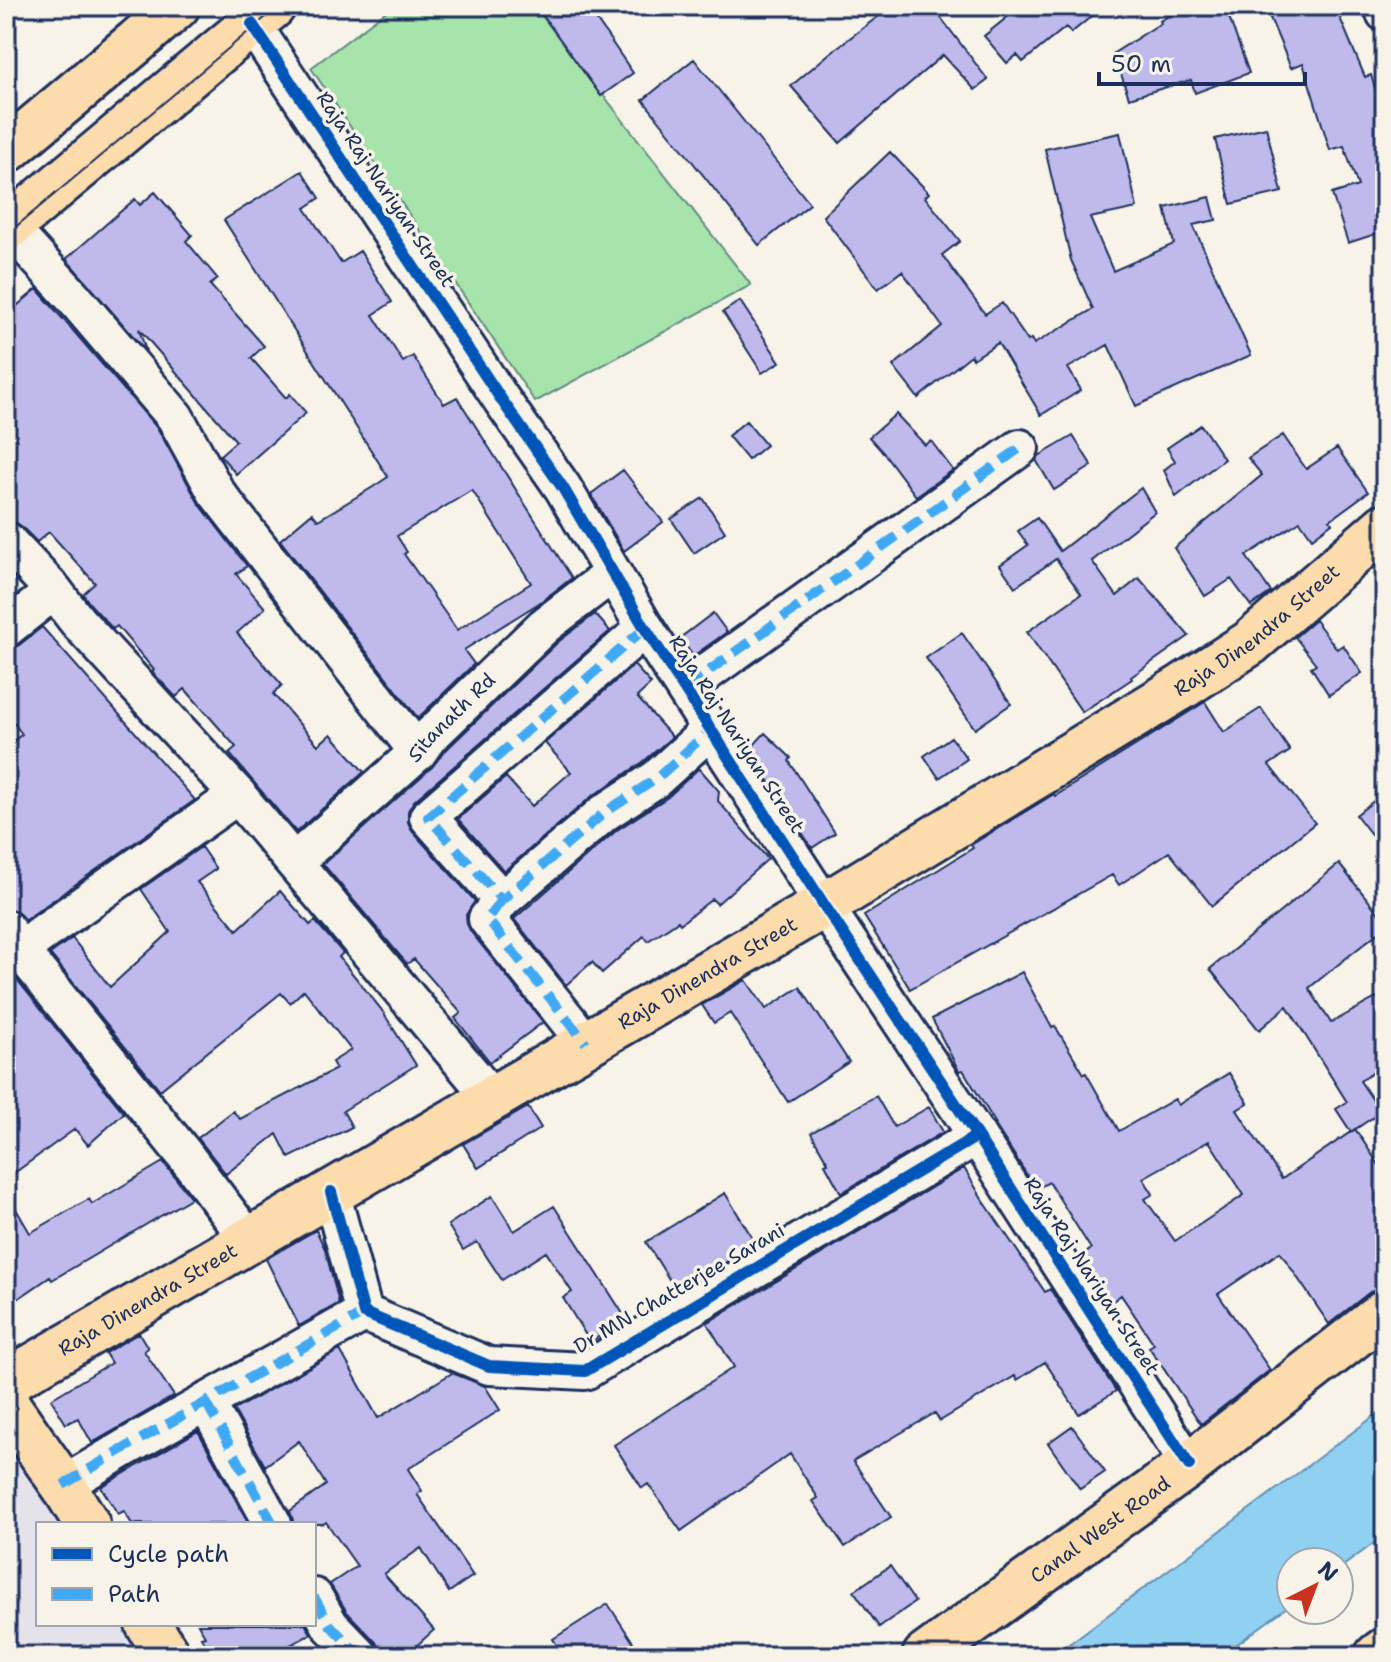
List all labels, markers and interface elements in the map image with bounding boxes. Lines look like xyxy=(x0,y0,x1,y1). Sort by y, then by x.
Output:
scale bar xyxy=(1099,36,1305,86)
text: 50 m xyxy=(1111,48,1171,80)
street label: Raja Raj Nariyan Street xyxy=(311,86,461,292)
street label: Raja Dinendra Street xyxy=(1169,558,1345,702)
street label: Raja Raj Nariyan Street xyxy=(663,630,811,838)
street label: Sitanath Rd xyxy=(402,667,501,768)
street label: Raja Dinendra Street xyxy=(613,911,802,1035)
street label: Raja Raj Nariyan Street xyxy=(1018,1172,1166,1380)
street label: Dr MN Chatterjee Sarani xyxy=(569,1217,789,1359)
street label: Raja Dinendra Street xyxy=(53,1237,242,1362)
street label: Canal West Road xyxy=(1025,1470,1175,1589)
legend xyxy=(36,1522,316,1626)
text: Cycle path xyxy=(108,1538,229,1570)
north arrow xyxy=(1275,1546,1355,1626)
text: N xyxy=(1312,1555,1344,1588)
text: Path xyxy=(108,1578,160,1610)

